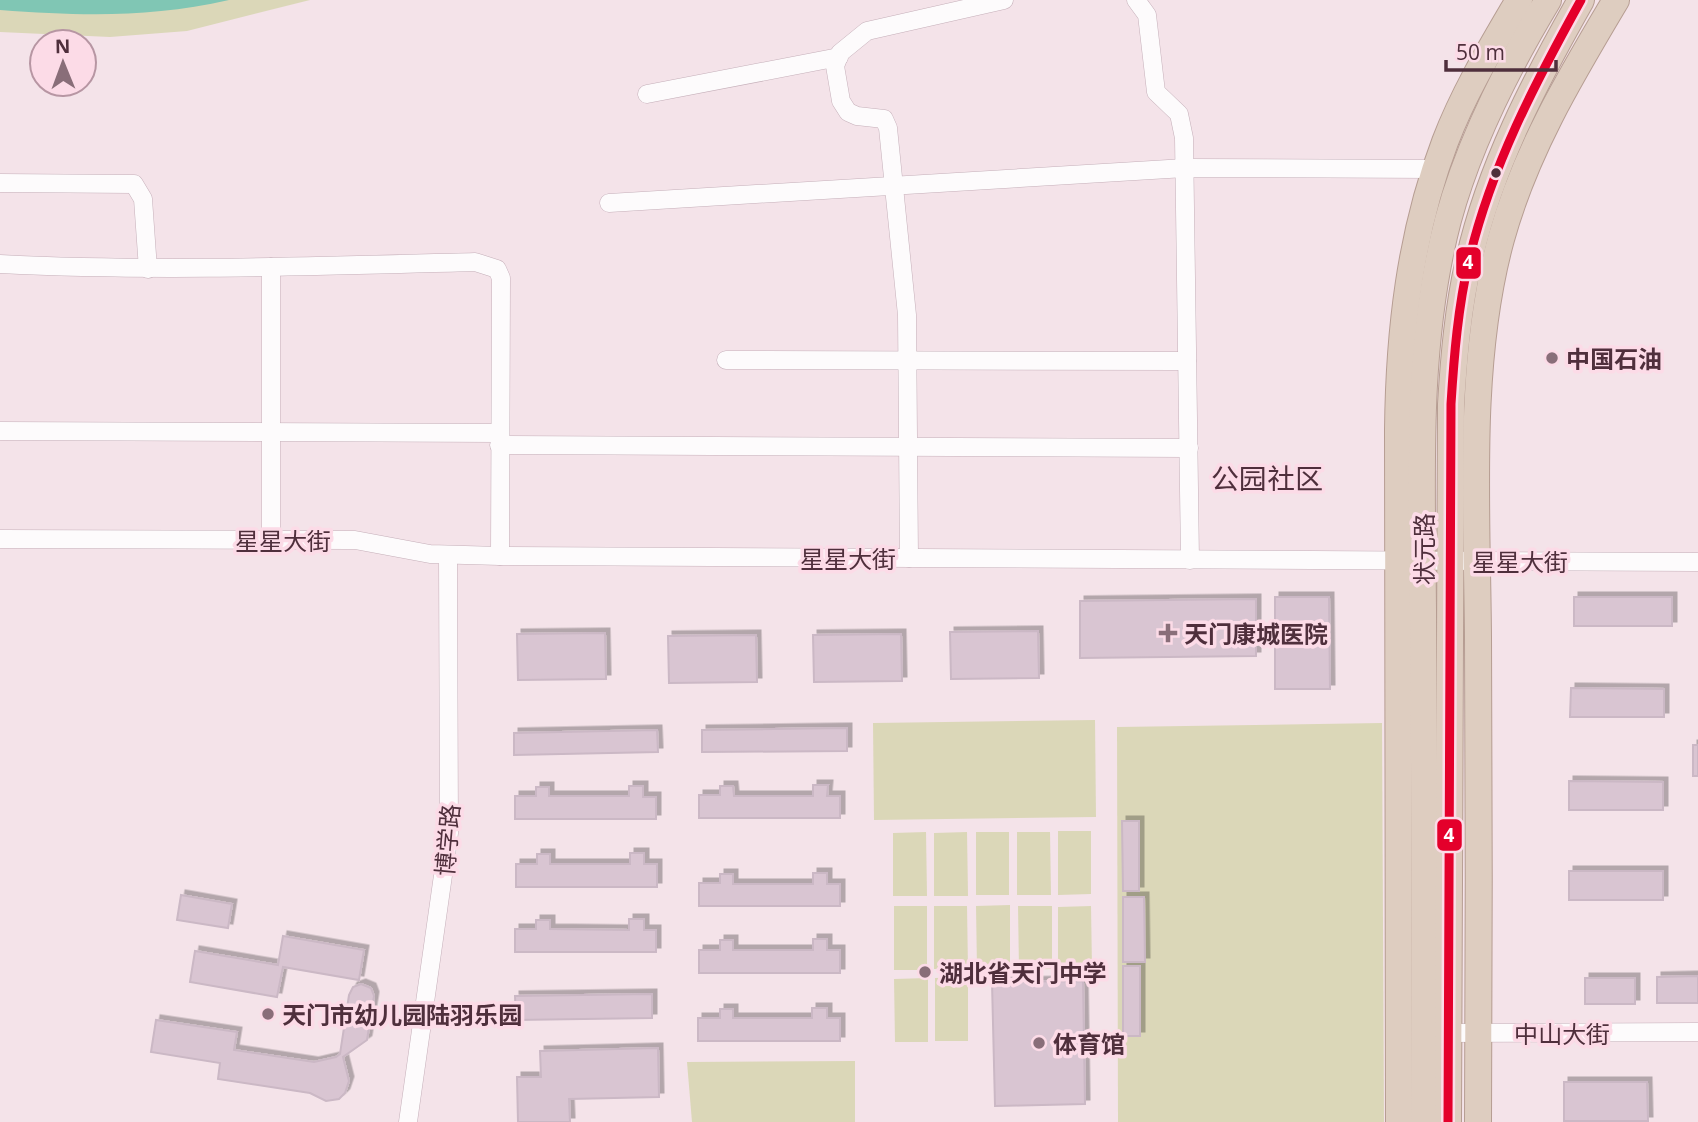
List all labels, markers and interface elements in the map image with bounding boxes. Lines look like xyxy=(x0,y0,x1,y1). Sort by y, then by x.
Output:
north arrow xyxy=(28,28,98,98)
scale bar xyxy=(1446,28,1556,72)
text: N xyxy=(55,33,71,59)
text: 50 m xyxy=(1456,38,1505,66)
unlabelled marker xyxy=(1489,166,1503,180)
line badge: 4 xyxy=(1455,246,1482,280)
text: 4 xyxy=(1463,249,1474,275)
place label: 中国石油 xyxy=(1566,342,1662,375)
marker: 中国石油 xyxy=(1544,350,1560,366)
district label: 公园社区 xyxy=(1211,459,1323,497)
street label: 状元路 xyxy=(1407,513,1440,585)
street label: 星星大街 xyxy=(235,524,331,557)
street label: 星星大街 xyxy=(800,542,896,575)
street label: 星星大街 xyxy=(1472,545,1568,578)
place label: 天门康城医院 xyxy=(1184,617,1328,650)
marker: 天门康城医院 xyxy=(1158,623,1178,643)
street label: 博学路 xyxy=(427,803,467,877)
line badge: 4 xyxy=(1436,818,1463,852)
text: 4 xyxy=(1444,822,1455,848)
place label: 湖北省天门中学 xyxy=(939,956,1107,989)
marker: 湖北省天门中学 xyxy=(917,964,933,980)
place label: 天门市幼儿园陆羽乐园 xyxy=(282,998,522,1031)
marker: 天门市幼儿园陆羽乐园 xyxy=(260,1006,276,1022)
street label: 中山大街 xyxy=(1514,1017,1610,1050)
place label: 体育馆 xyxy=(1053,1027,1125,1060)
marker: 体育馆 xyxy=(1031,1035,1047,1051)

